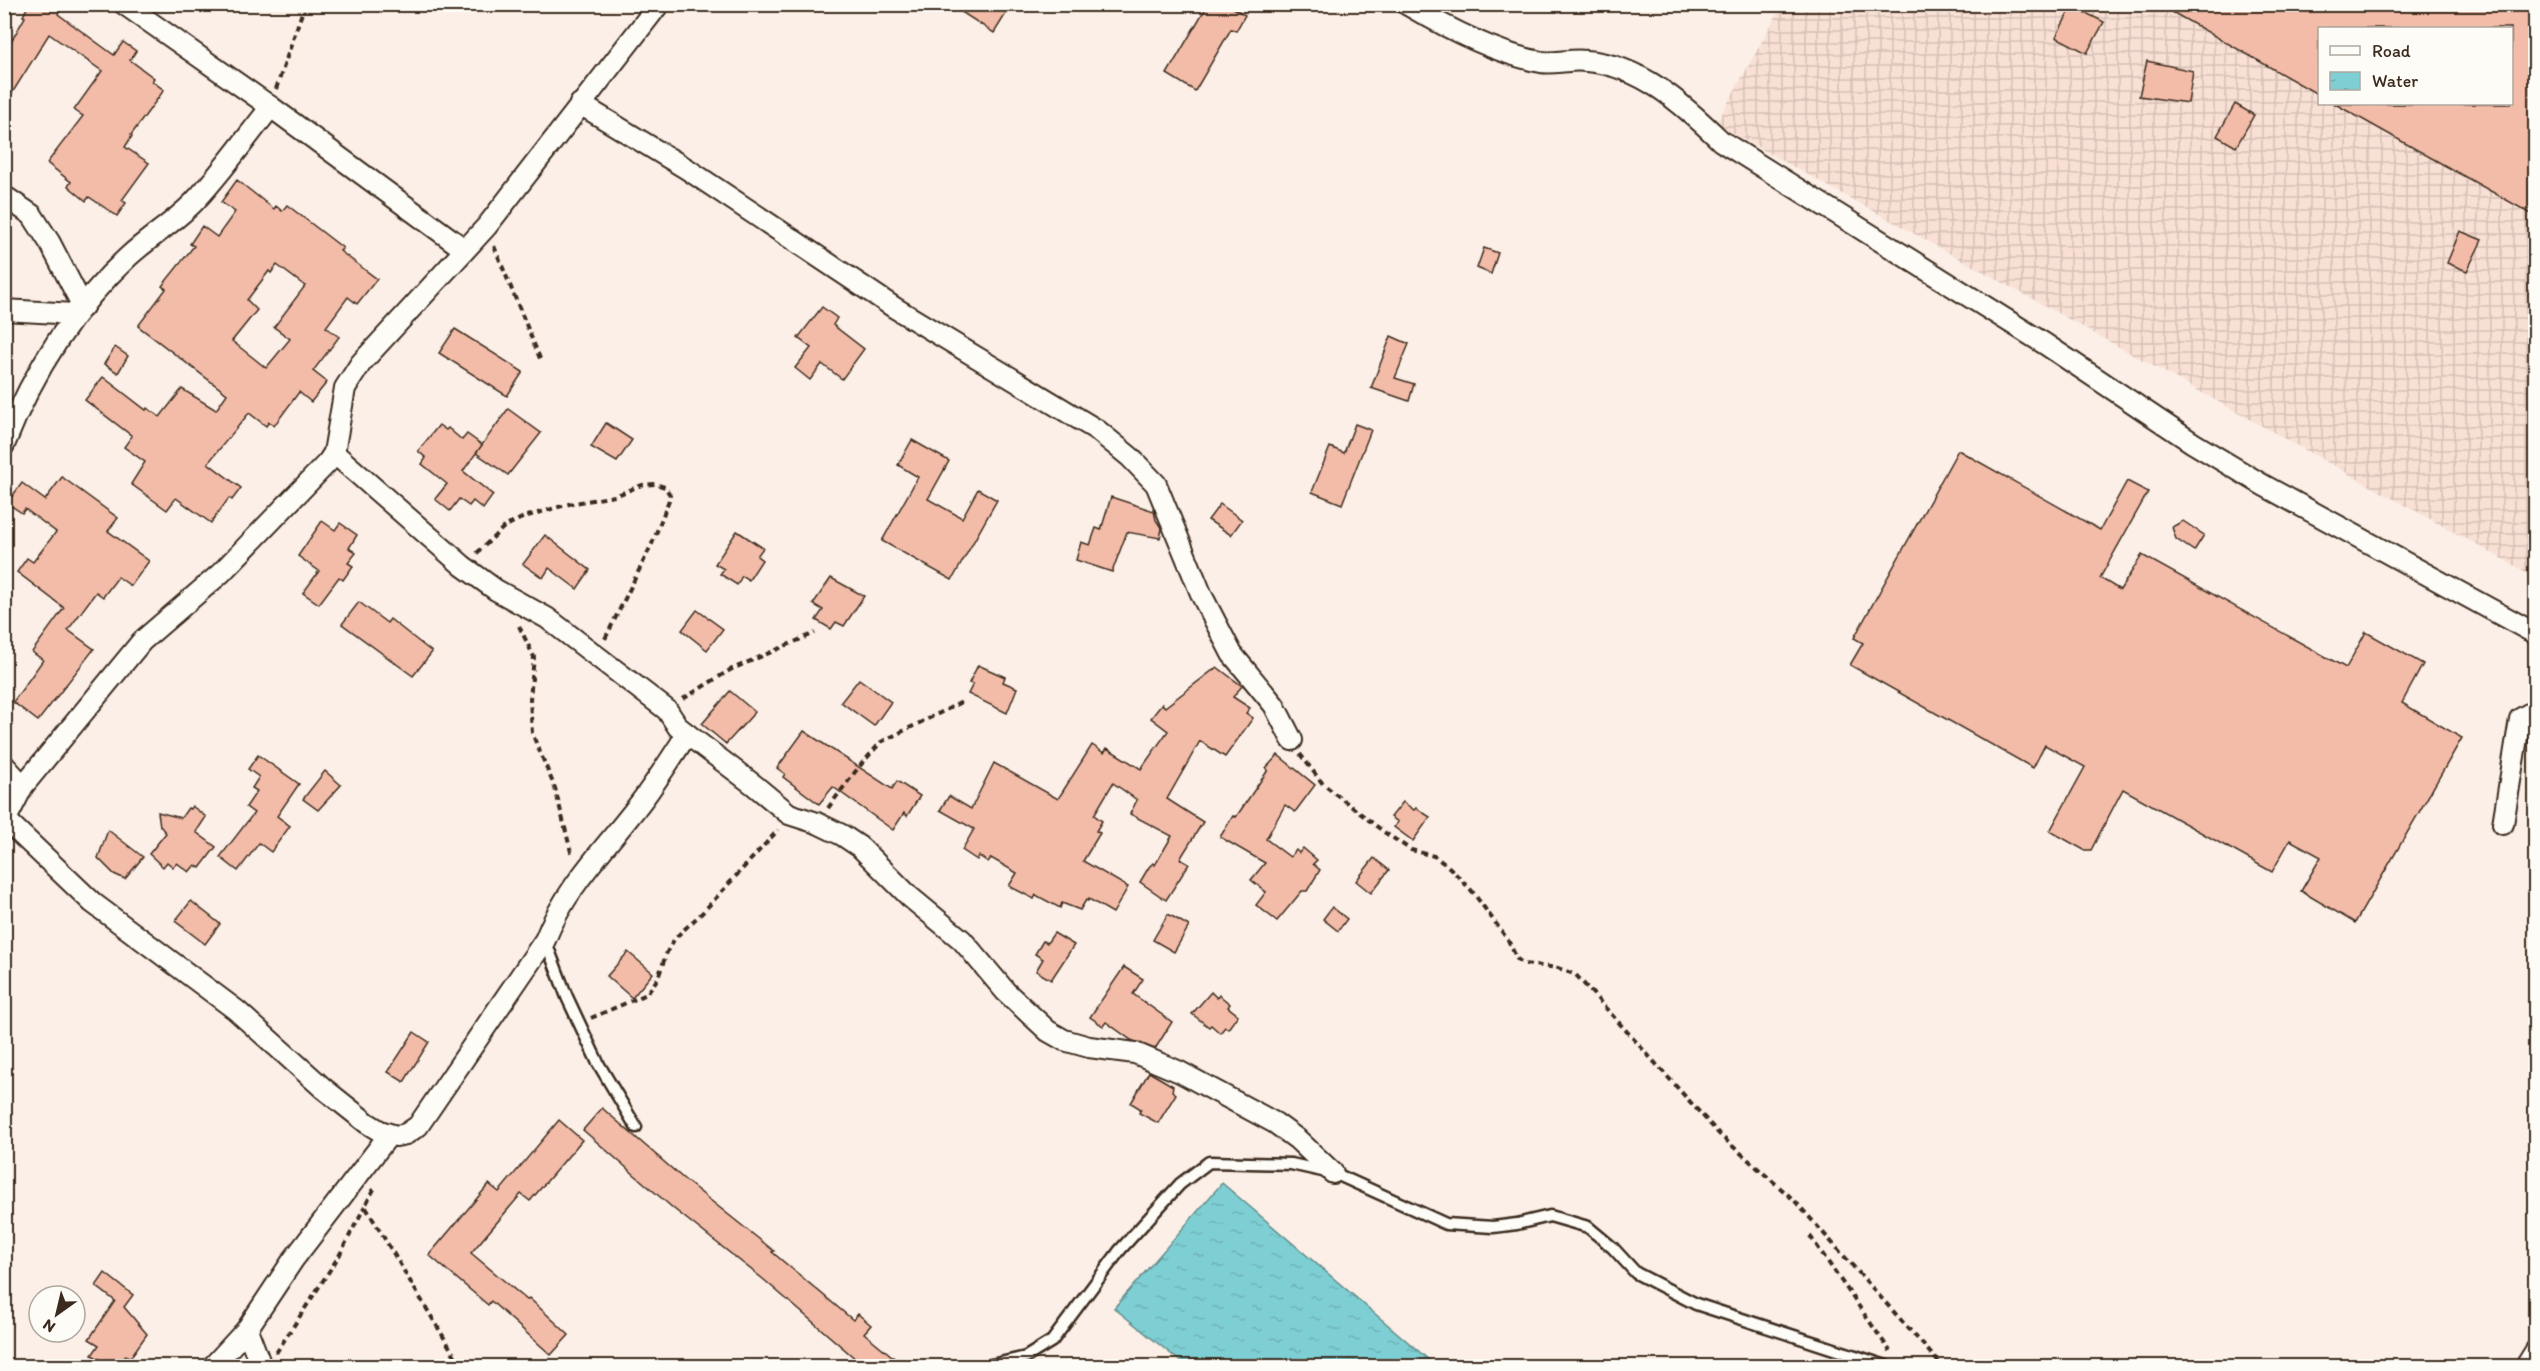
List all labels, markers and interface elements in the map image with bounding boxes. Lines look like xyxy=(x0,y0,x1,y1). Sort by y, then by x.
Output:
legend xyxy=(2318,27,2513,105)
text: Road xyxy=(2372,40,2411,62)
text: Water xyxy=(2372,70,2418,92)
north arrow xyxy=(27,1284,87,1344)
text: N xyxy=(39,1315,59,1337)

